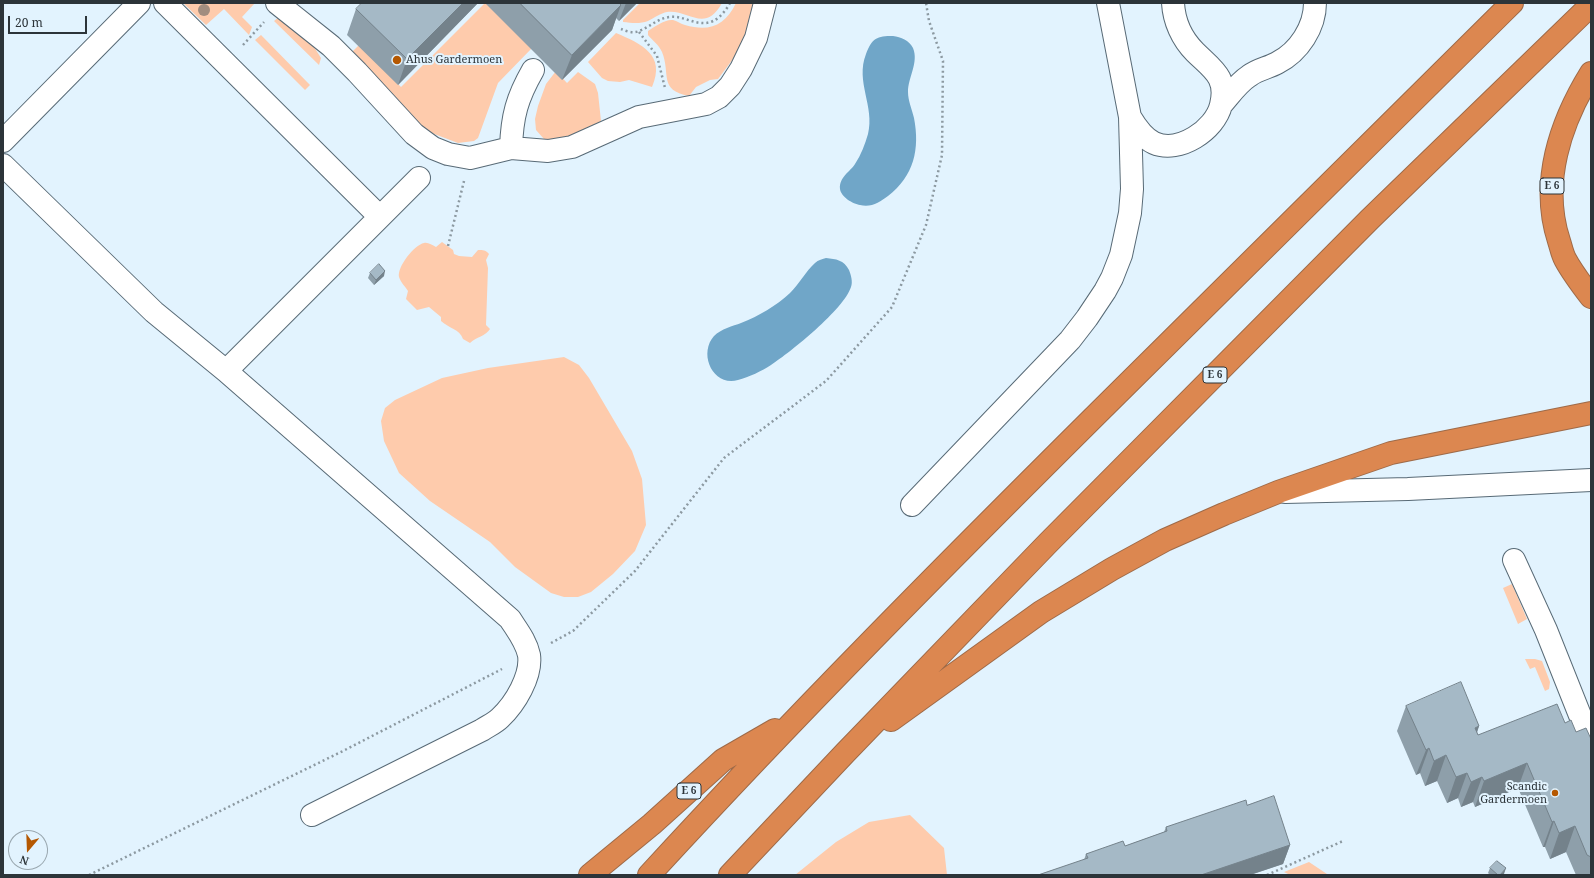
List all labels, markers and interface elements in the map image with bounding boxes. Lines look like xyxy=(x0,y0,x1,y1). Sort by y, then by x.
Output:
scale bar xyxy=(10,8,89,34)
text: 20 m xyxy=(15,14,43,31)
place label: Ahus Gardermoen xyxy=(406,53,502,67)
marker: Ahus Gardermoen xyxy=(391,54,403,66)
road number: E 6 xyxy=(1540,178,1564,194)
road number: E 6 xyxy=(1203,367,1227,383)
place label: Scandic Gardermoen xyxy=(1480,780,1547,806)
road number: E 6 xyxy=(677,783,701,799)
marker: Scandic Gardermoen xyxy=(1550,788,1560,798)
north arrow xyxy=(8,830,48,870)
text: N xyxy=(18,852,31,869)

